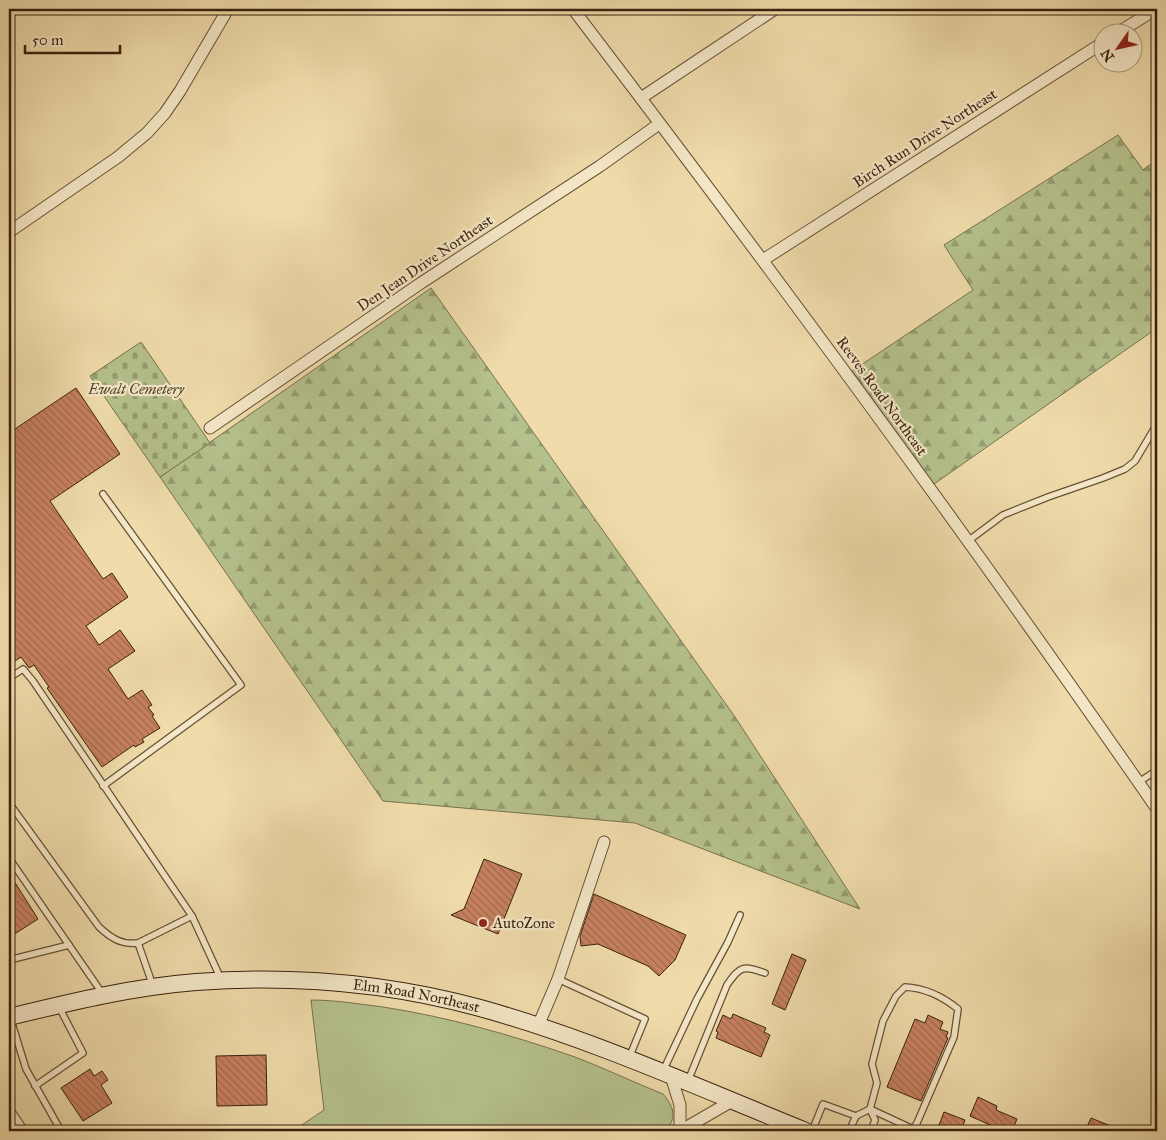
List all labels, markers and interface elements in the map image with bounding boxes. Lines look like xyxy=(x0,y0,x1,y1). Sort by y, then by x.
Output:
scale bar xyxy=(25,22,120,54)
north arrow xyxy=(1094,22,1144,72)
text: 50 m xyxy=(32,31,64,49)
text: N xyxy=(1097,45,1118,65)
street label: Birch Run Drive Northeast xyxy=(850,84,1001,191)
street label: Den Jean Drive Northeast xyxy=(354,211,497,316)
street label: Reeves Road Northeast xyxy=(833,333,932,460)
park label: Ewalt Cemetery xyxy=(87,380,186,398)
place label: AutoZone xyxy=(492,914,555,932)
marker: AutoZone xyxy=(477,917,489,929)
street label: Elm Road Northeast xyxy=(352,975,482,1017)

